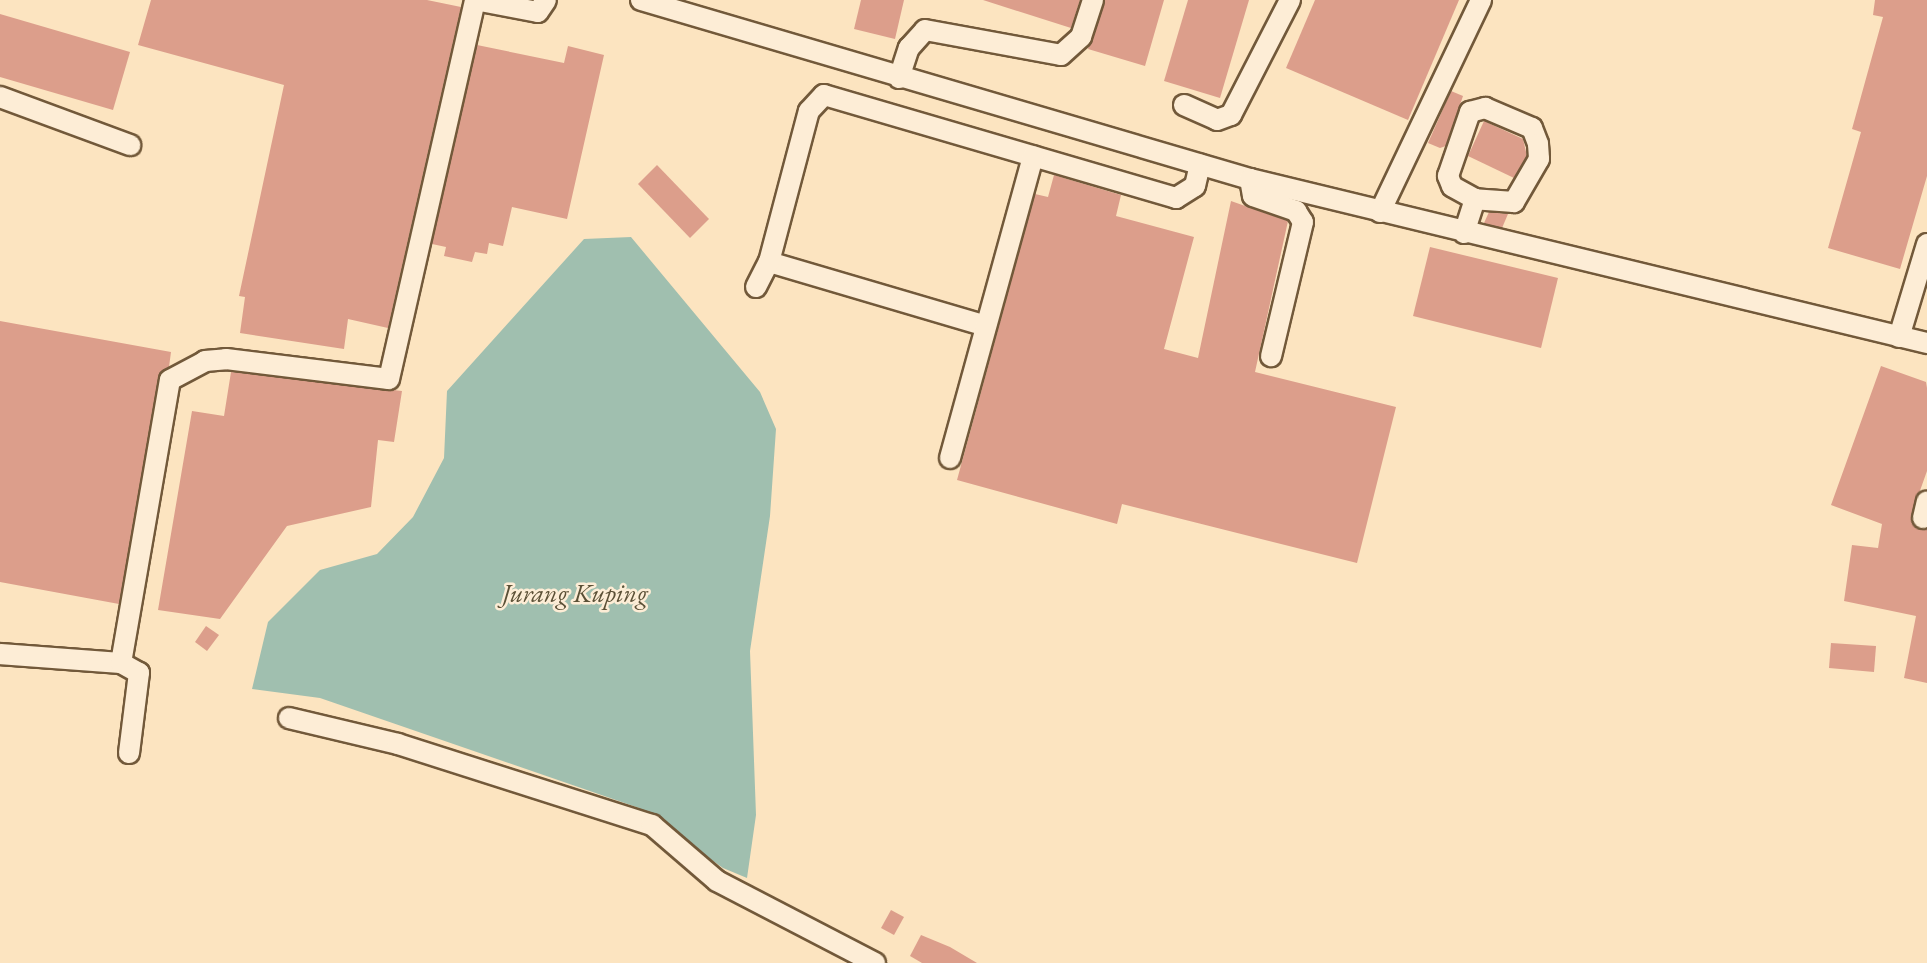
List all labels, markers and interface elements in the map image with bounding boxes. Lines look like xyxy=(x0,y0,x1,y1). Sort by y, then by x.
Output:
water label: Jurang Kuping xyxy=(502,578,648,610)

